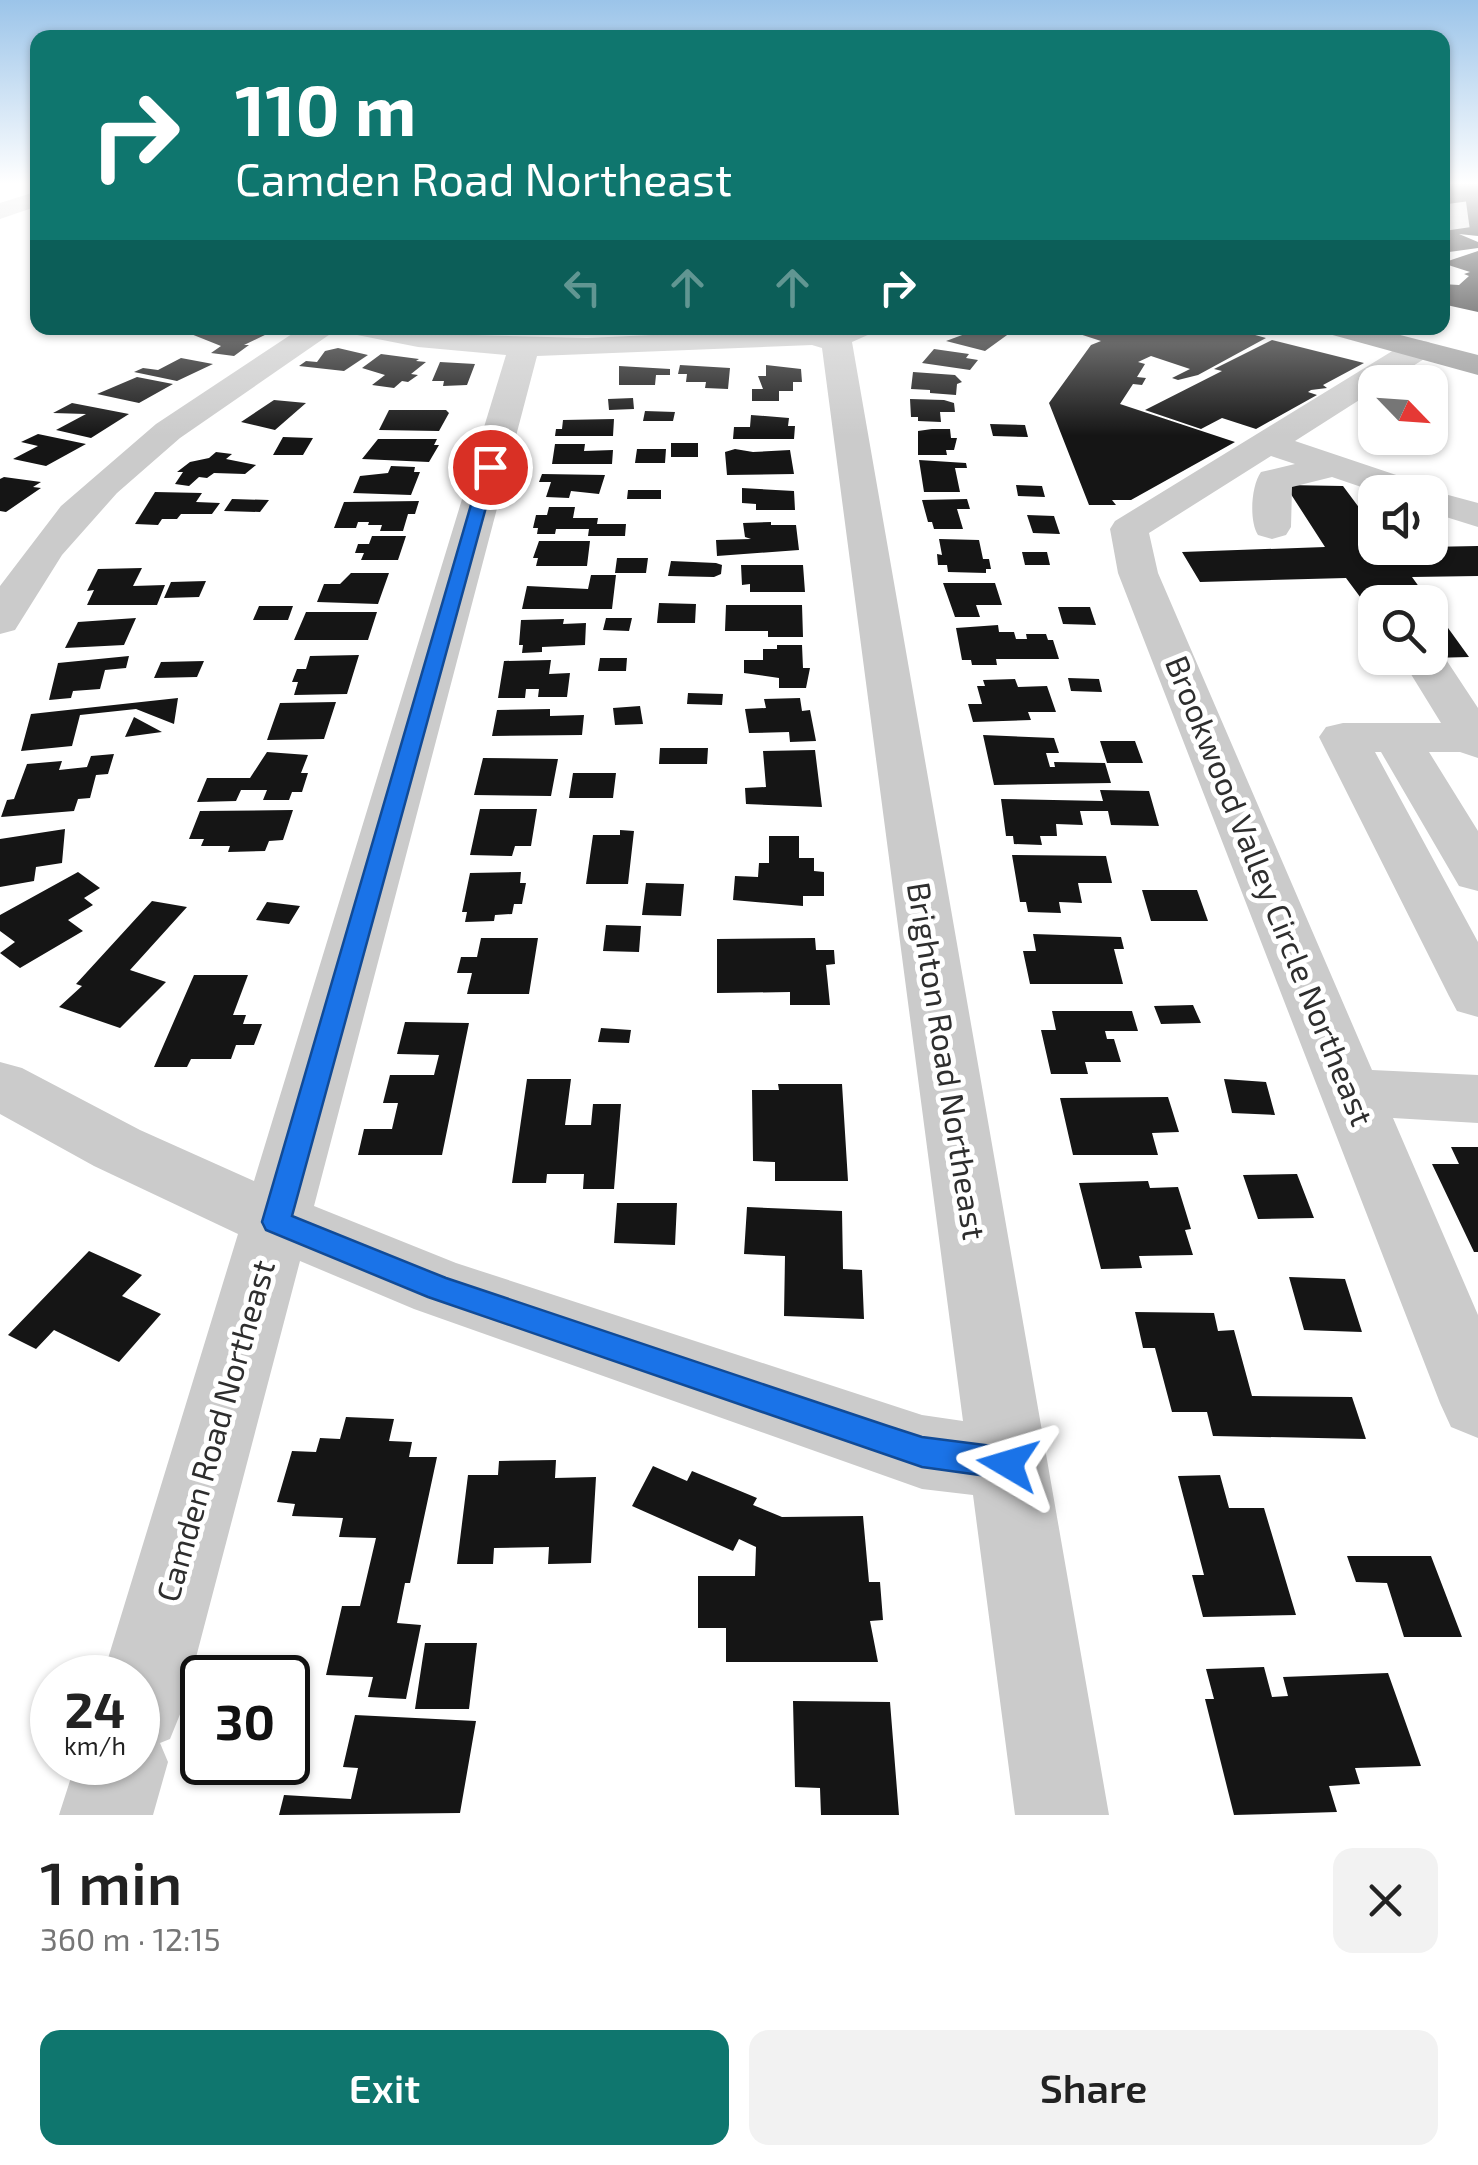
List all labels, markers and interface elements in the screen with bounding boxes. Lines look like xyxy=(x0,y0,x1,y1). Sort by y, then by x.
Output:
text: 110 m xyxy=(235,66,416,150)
icon: right xyxy=(70,70,200,200)
text: Camden Road Northeast xyxy=(235,151,732,205)
icon: left xyxy=(555,260,610,315)
icon: ahead xyxy=(660,260,715,315)
icon: ahead xyxy=(765,260,820,315)
icon: right xyxy=(870,260,925,315)
north arrow xyxy=(1358,365,1448,455)
map controls xyxy=(1358,365,1448,675)
pin xyxy=(448,425,533,510)
icon: arrive xyxy=(463,440,518,495)
button: sound xyxy=(1358,475,1448,565)
button: search xyxy=(1358,585,1448,675)
street label: Brookwood Valley Circle Northeast xyxy=(1159,650,1383,1131)
street label: Brighton Road Northeast xyxy=(901,879,995,1242)
street label: Camden Road Northeast xyxy=(147,1255,281,1606)
position arrow xyxy=(956,1412,1060,1516)
speed limit sign: 30 xyxy=(180,1655,310,1785)
text: 24 xyxy=(65,1678,125,1738)
text: km/h xyxy=(64,1730,126,1760)
text: 1 min xyxy=(40,1845,182,1917)
button: close xyxy=(1333,1848,1438,1953)
text: 360 m · 12:15 xyxy=(40,1919,221,1957)
button: Exit xyxy=(40,2030,729,2145)
button: Share xyxy=(749,2030,1438,2145)

